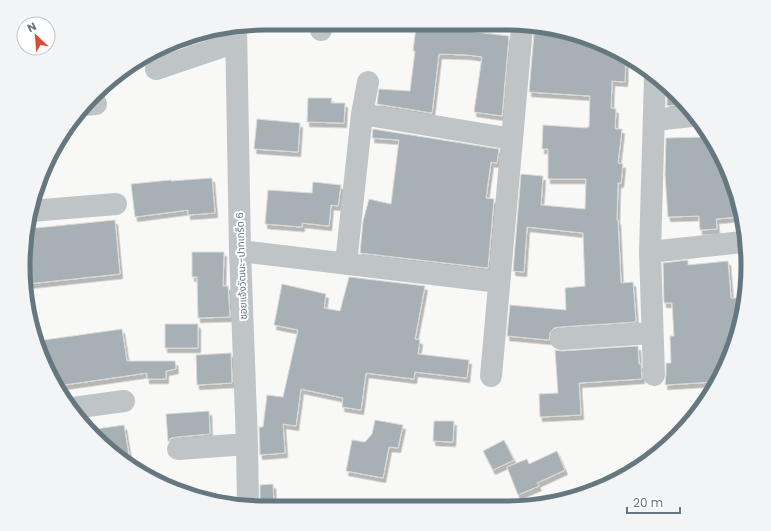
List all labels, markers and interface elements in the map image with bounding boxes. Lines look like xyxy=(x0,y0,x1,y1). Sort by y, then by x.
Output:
north arrow xyxy=(16,16,56,56)
text: N xyxy=(24,18,39,36)
street label: ซอยแจ้งวัฒนะ-ปากเกร็ด 6 xyxy=(232,212,251,320)
scale bar xyxy=(627,489,680,515)
text: 20 m xyxy=(633,494,663,511)

